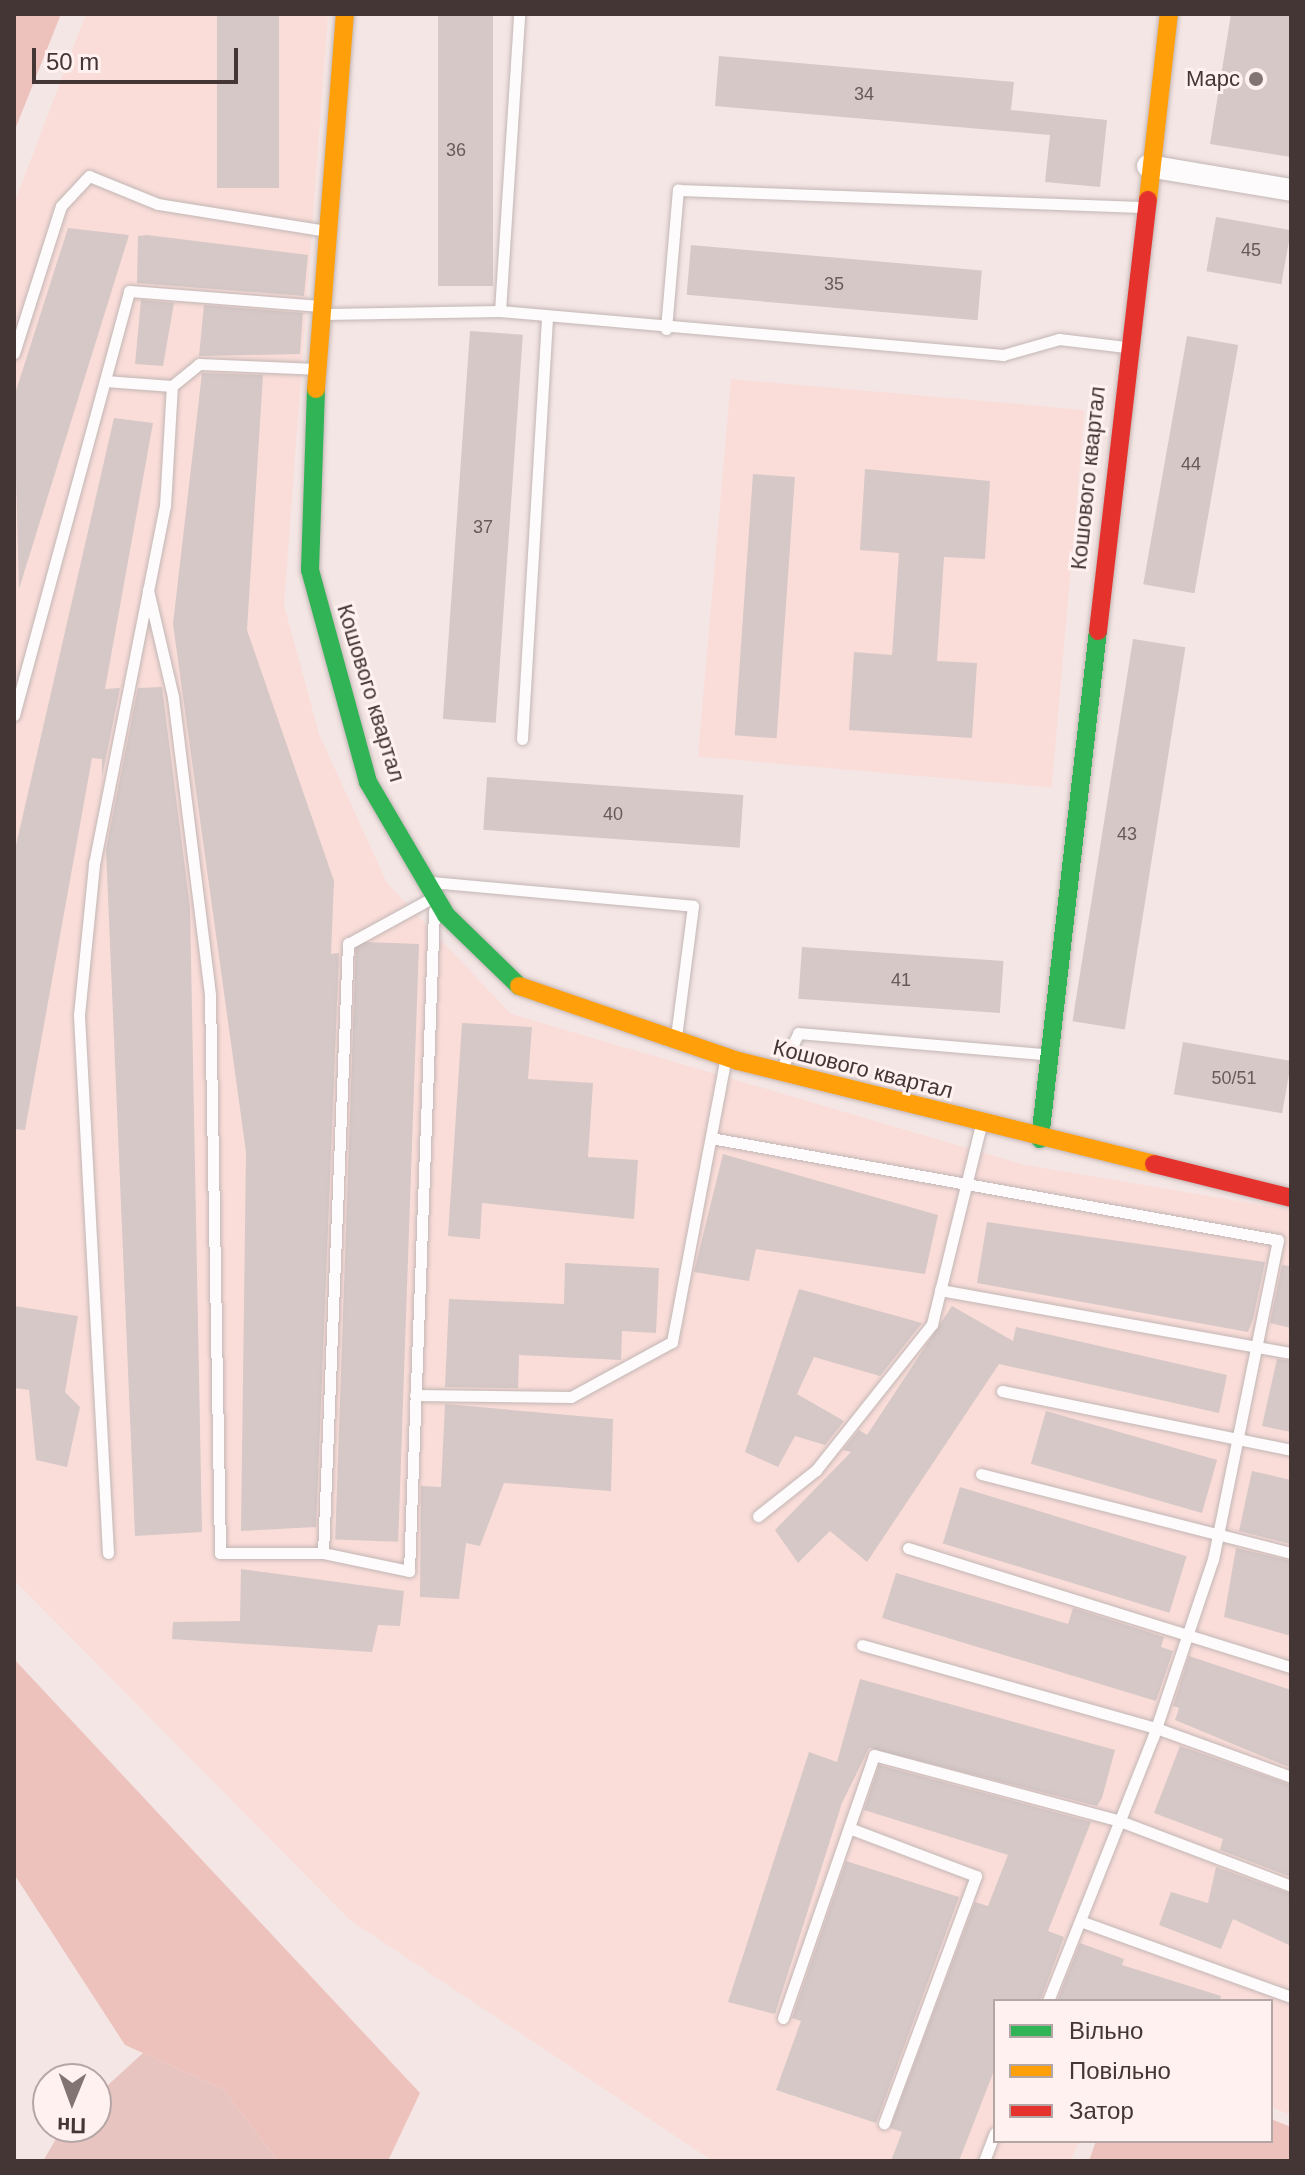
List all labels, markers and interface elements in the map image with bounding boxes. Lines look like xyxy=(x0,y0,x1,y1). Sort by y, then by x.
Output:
scale bar xyxy=(36,32,242,82)
text: 50 m xyxy=(46,48,99,75)
place label: Марс xyxy=(1186,66,1240,92)
marker: Марс xyxy=(1247,70,1265,88)
house number: 34 xyxy=(854,83,874,105)
house number: 36 xyxy=(446,139,466,161)
house number: 45 xyxy=(1241,239,1261,261)
house number: 35 xyxy=(824,273,844,295)
street label: Кошового квартал xyxy=(1065,385,1111,571)
house number: 44 xyxy=(1181,453,1201,475)
house number: 37 xyxy=(473,516,493,538)
street label: Кошового квартал xyxy=(331,601,411,785)
house number: 40 xyxy=(603,803,623,825)
house number: 43 xyxy=(1117,823,1137,845)
house number: 41 xyxy=(891,969,911,991)
street label: Кошового квартал xyxy=(770,1034,956,1104)
house number: 50/51 xyxy=(1211,1067,1257,1089)
legend xyxy=(993,1999,1273,2143)
text: Вільно xyxy=(1069,2017,1143,2044)
text: Повільно xyxy=(1069,2057,1171,2084)
north arrow xyxy=(32,2063,112,2143)
text: Затор xyxy=(1069,2097,1134,2124)
text: Пн xyxy=(57,2113,86,2138)

